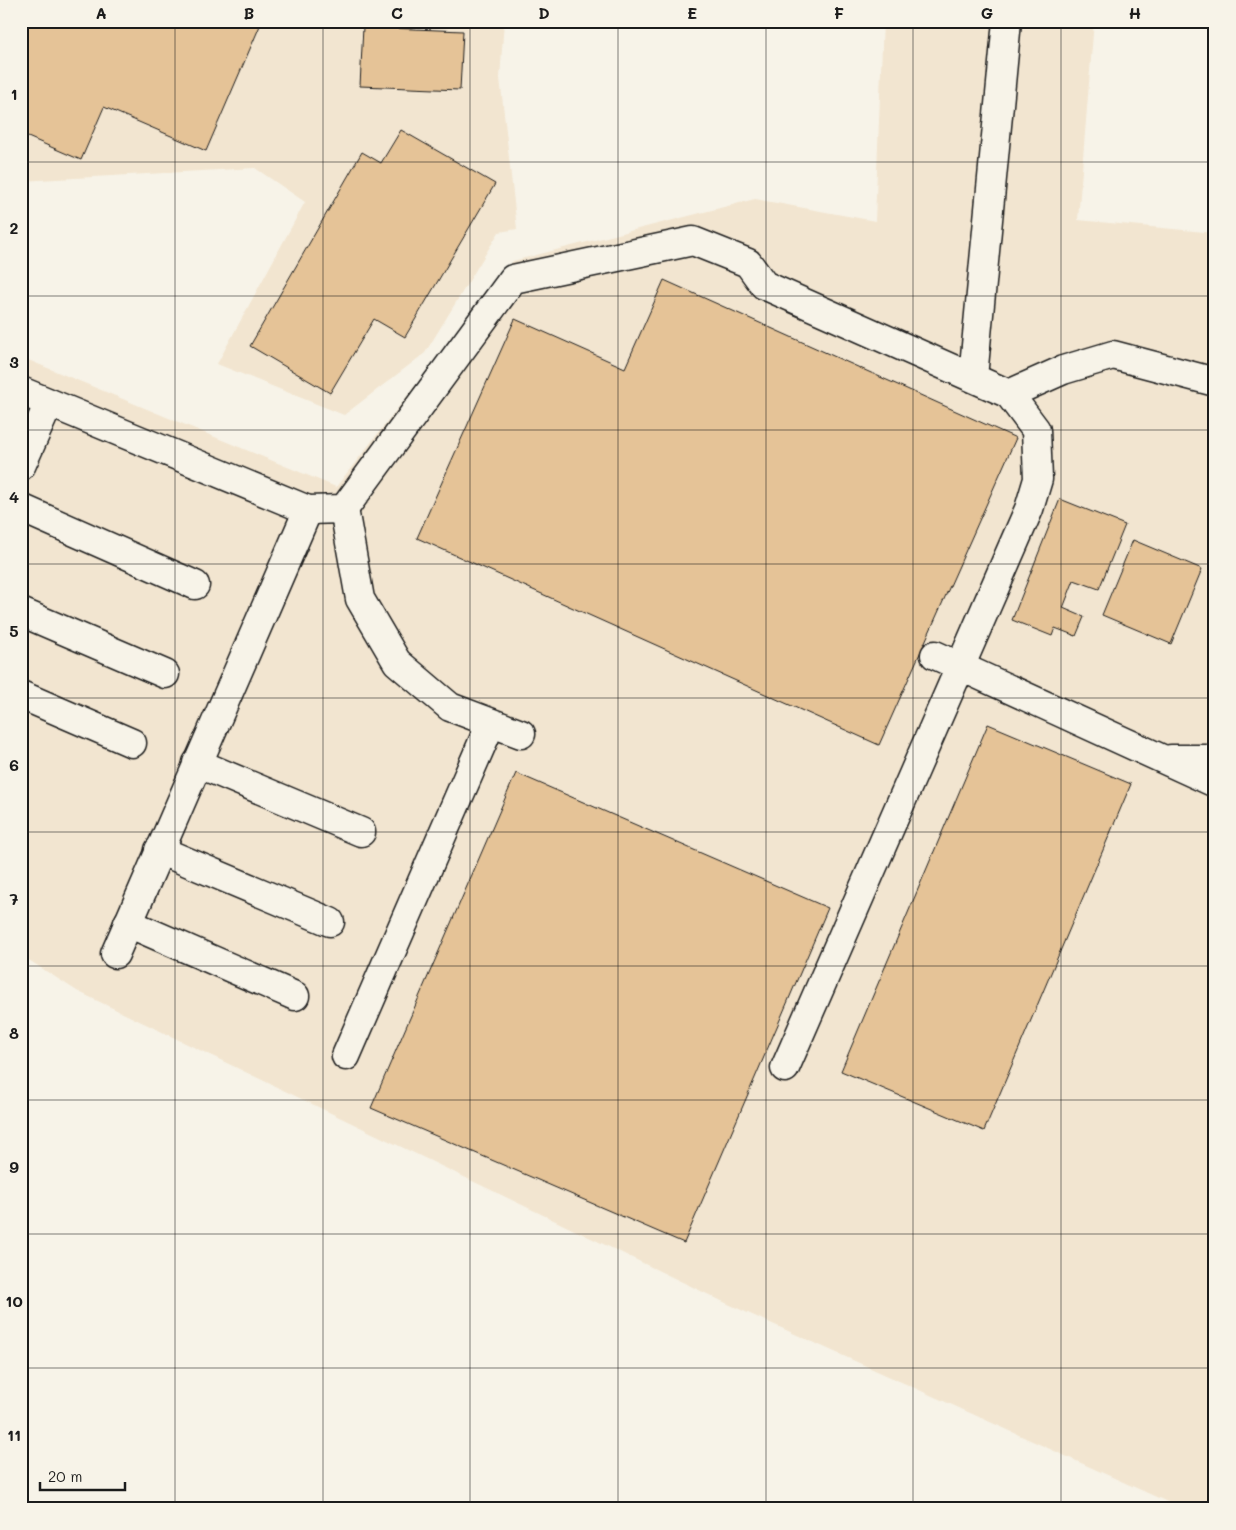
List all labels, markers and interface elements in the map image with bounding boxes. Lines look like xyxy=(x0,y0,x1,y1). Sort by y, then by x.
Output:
text: A xyxy=(95,2,107,23)
text: B xyxy=(244,2,254,23)
text: C xyxy=(391,2,403,23)
text: D xyxy=(538,2,550,23)
text: E xyxy=(687,2,697,23)
text: F xyxy=(834,2,844,23)
text: G xyxy=(981,2,993,23)
text: H xyxy=(1129,2,1141,23)
text: 1 xyxy=(10,83,18,104)
text: 2 xyxy=(10,217,19,238)
text: 3 xyxy=(9,351,19,372)
text: 4 xyxy=(9,486,19,507)
text: 5 xyxy=(9,620,19,641)
text: 6 xyxy=(9,754,19,775)
text: 7 xyxy=(10,888,19,909)
text: 8 xyxy=(9,1022,19,1043)
text: 9 xyxy=(9,1156,19,1177)
text: 10 xyxy=(5,1290,23,1311)
text: 11 xyxy=(7,1424,21,1445)
scale bar xyxy=(40,1460,125,1492)
text: 20 m xyxy=(48,1466,82,1486)

